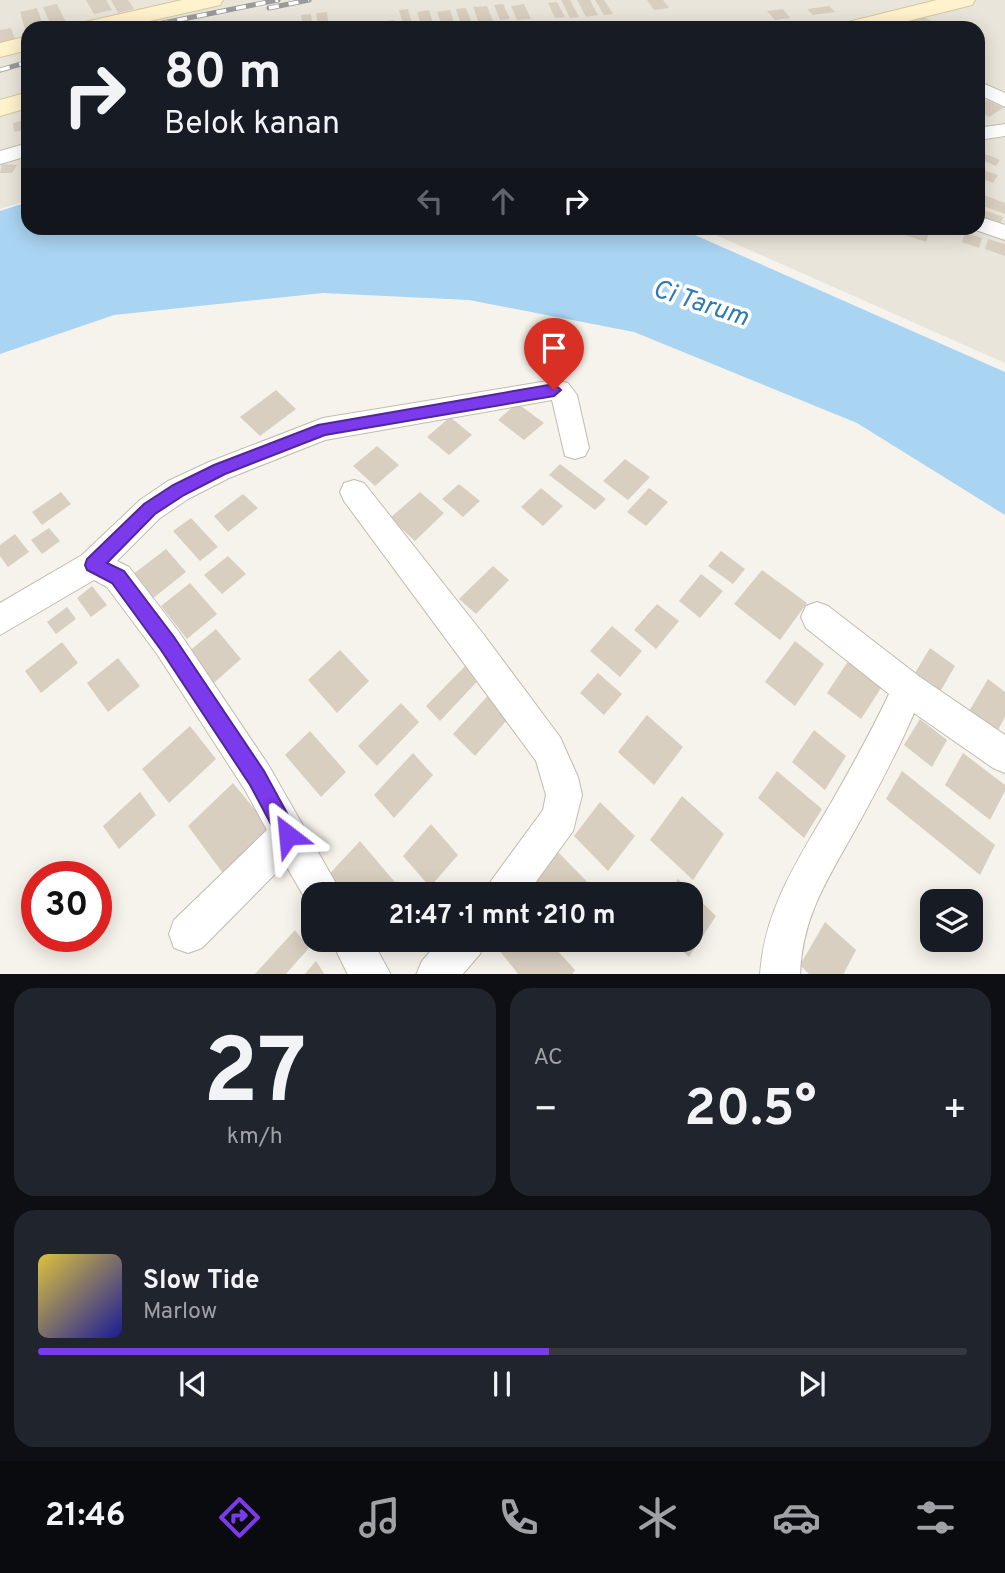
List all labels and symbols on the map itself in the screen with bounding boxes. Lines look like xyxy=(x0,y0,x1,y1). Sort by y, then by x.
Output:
water label: Ci Tarum xyxy=(648,273,753,336)
pin xyxy=(524,318,584,390)
position arrow xyxy=(251,798,325,872)
speed limit sign: 30 xyxy=(21,861,112,952)

